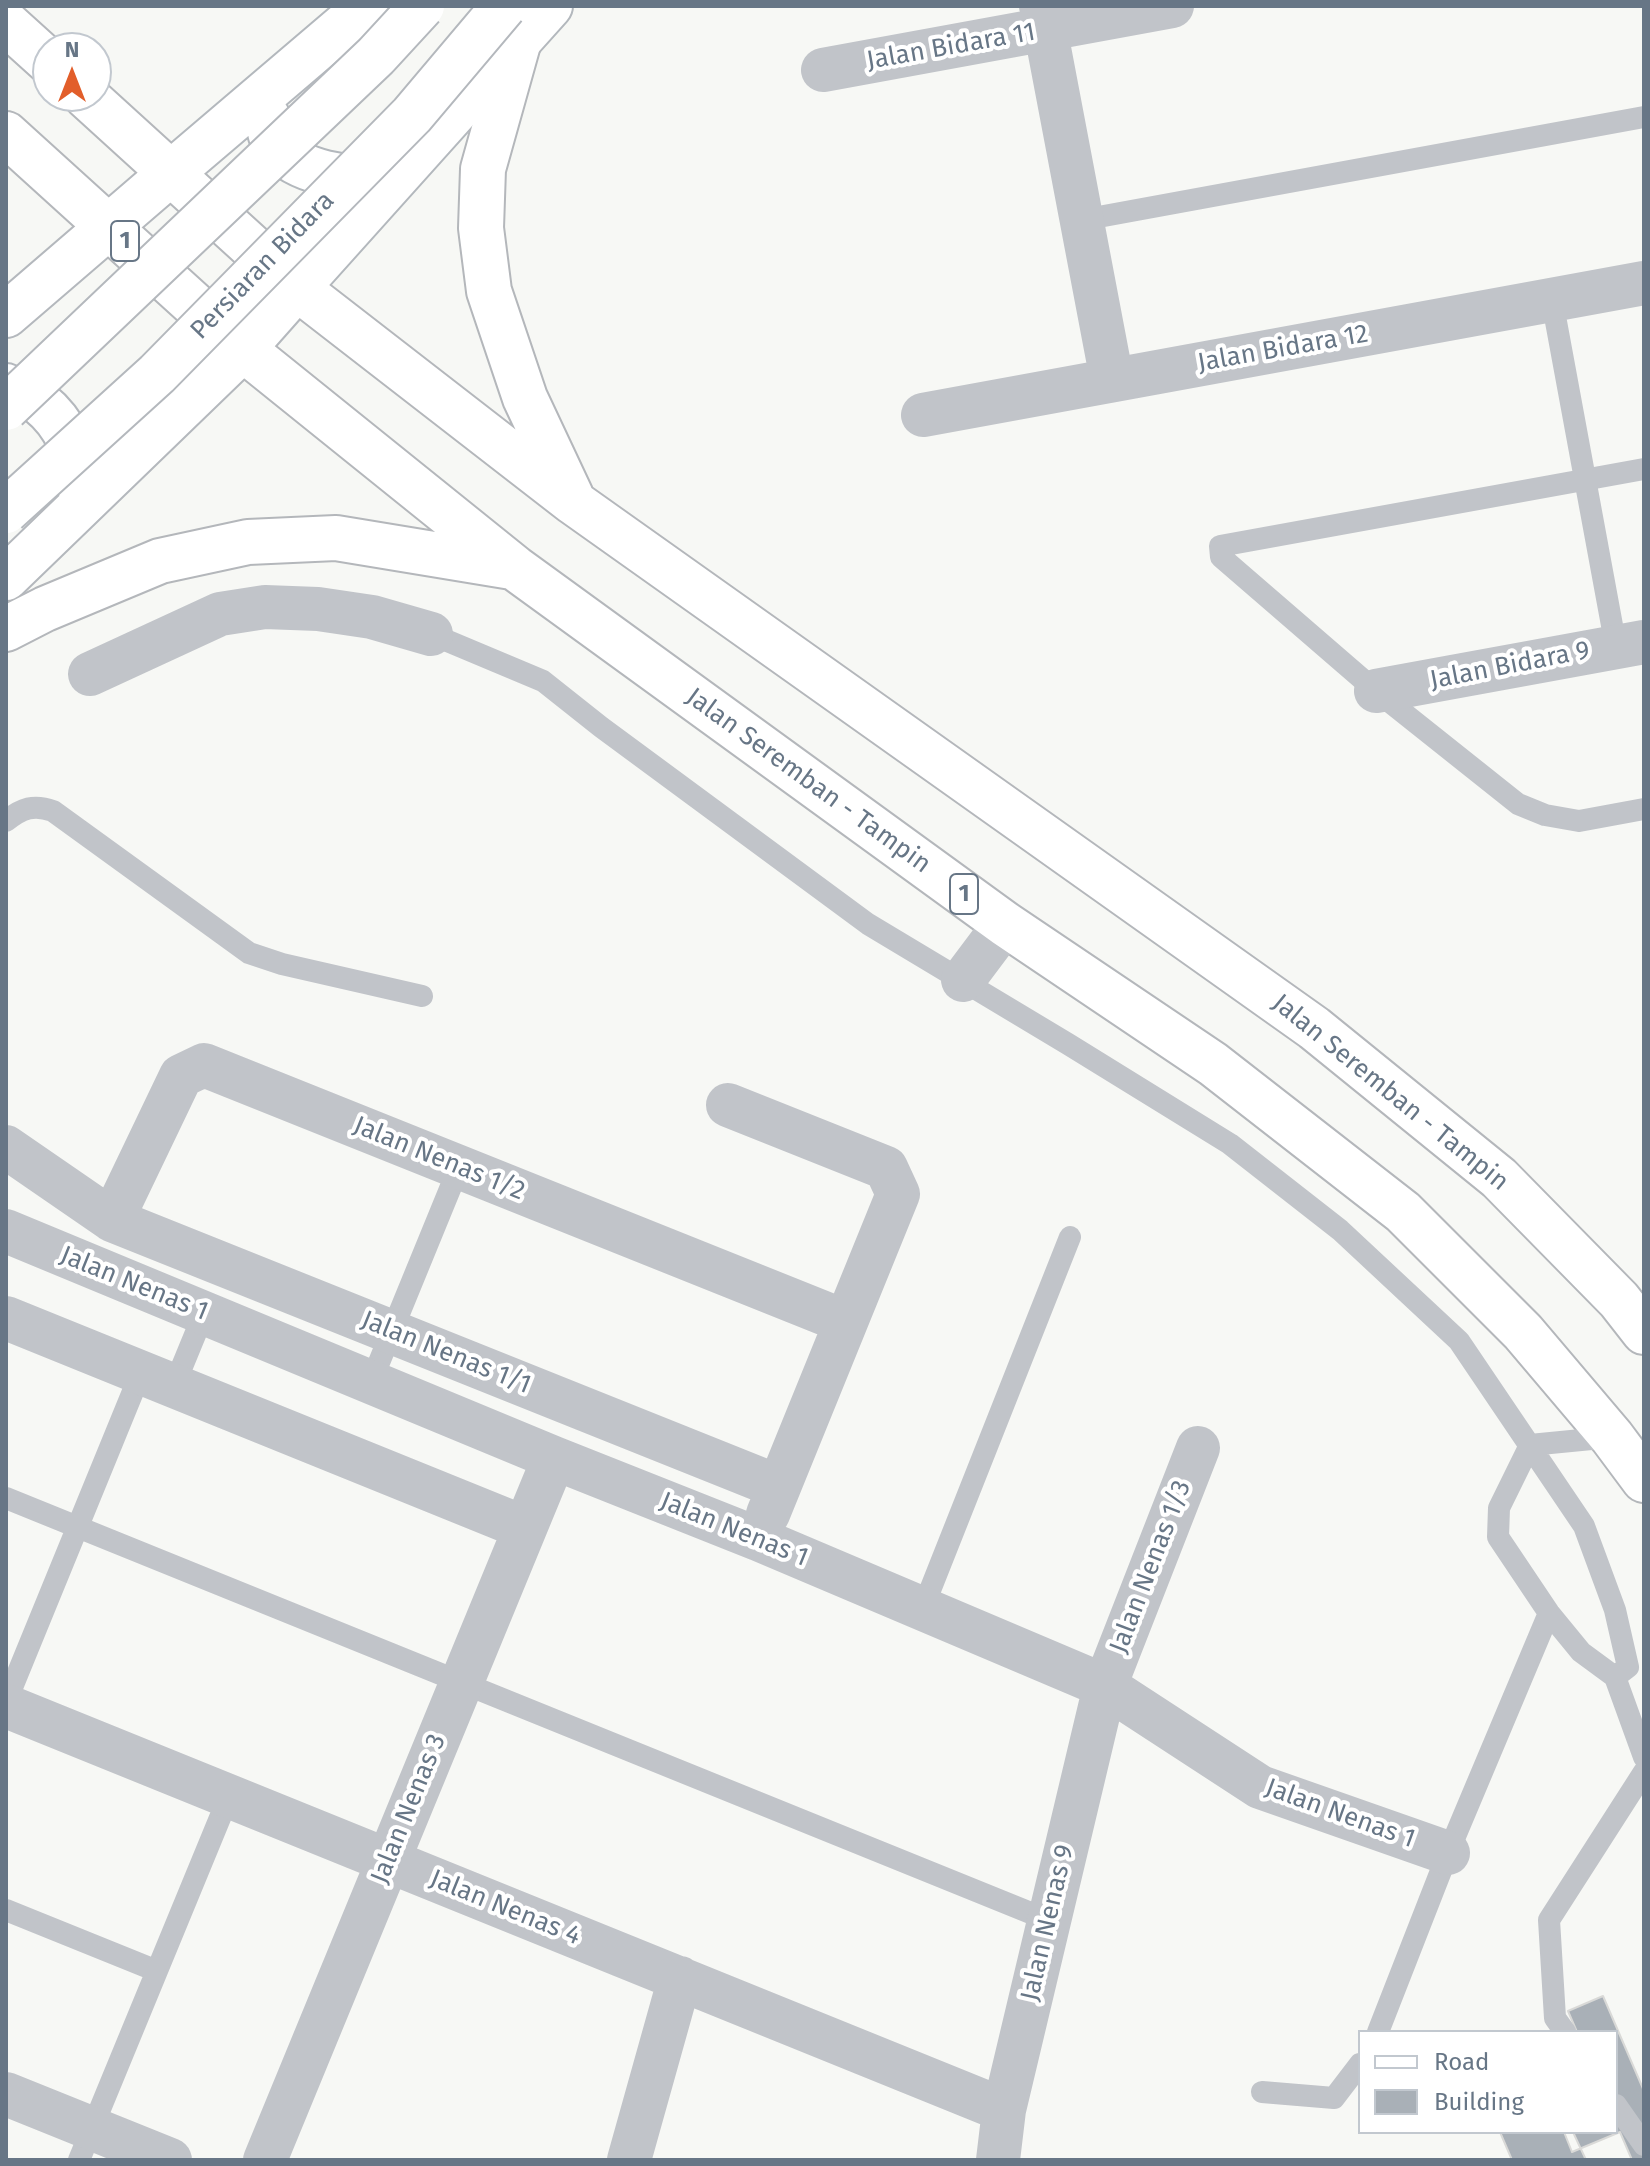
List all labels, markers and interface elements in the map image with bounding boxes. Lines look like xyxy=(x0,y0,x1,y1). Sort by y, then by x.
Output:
street label: Jalan Bidara 11 xyxy=(864,17,1038,77)
north arrow xyxy=(32,32,112,112)
text: N xyxy=(65,36,79,63)
street label: Persiaran Bidara xyxy=(185,186,341,346)
road number: 1 xyxy=(111,221,139,261)
street label: Jalan Bidara 12 xyxy=(1195,319,1371,379)
street label: Jalan Bidara 9 xyxy=(1427,635,1593,697)
street label: Jalan Seremban - Tampin xyxy=(679,682,937,880)
road number: 1 xyxy=(950,874,978,914)
street label: Jalan Seremban - Tampin xyxy=(1266,988,1514,1198)
street label: Jalan Nenas 1/2 xyxy=(349,1110,529,1208)
street label: Jalan Nenas 1 xyxy=(55,1240,213,1328)
street label: Jalan Nenas 1/1 xyxy=(357,1305,535,1401)
street label: Jalan Nenas 1/3 xyxy=(1104,1476,1198,1658)
street label: Jalan Nenas 1 xyxy=(655,1486,813,1574)
street label: Jalan Nenas 3 xyxy=(365,1730,453,1888)
street label: Jalan Nenas 1 xyxy=(1261,1773,1419,1855)
street label: Jalan Nenas 9 xyxy=(1015,1842,1081,2004)
street label: Jalan Nenas 4 xyxy=(425,1864,585,1952)
legend xyxy=(1358,2030,1618,2134)
text: Road xyxy=(1434,2048,1489,2076)
text: Building xyxy=(1434,2088,1524,2116)

